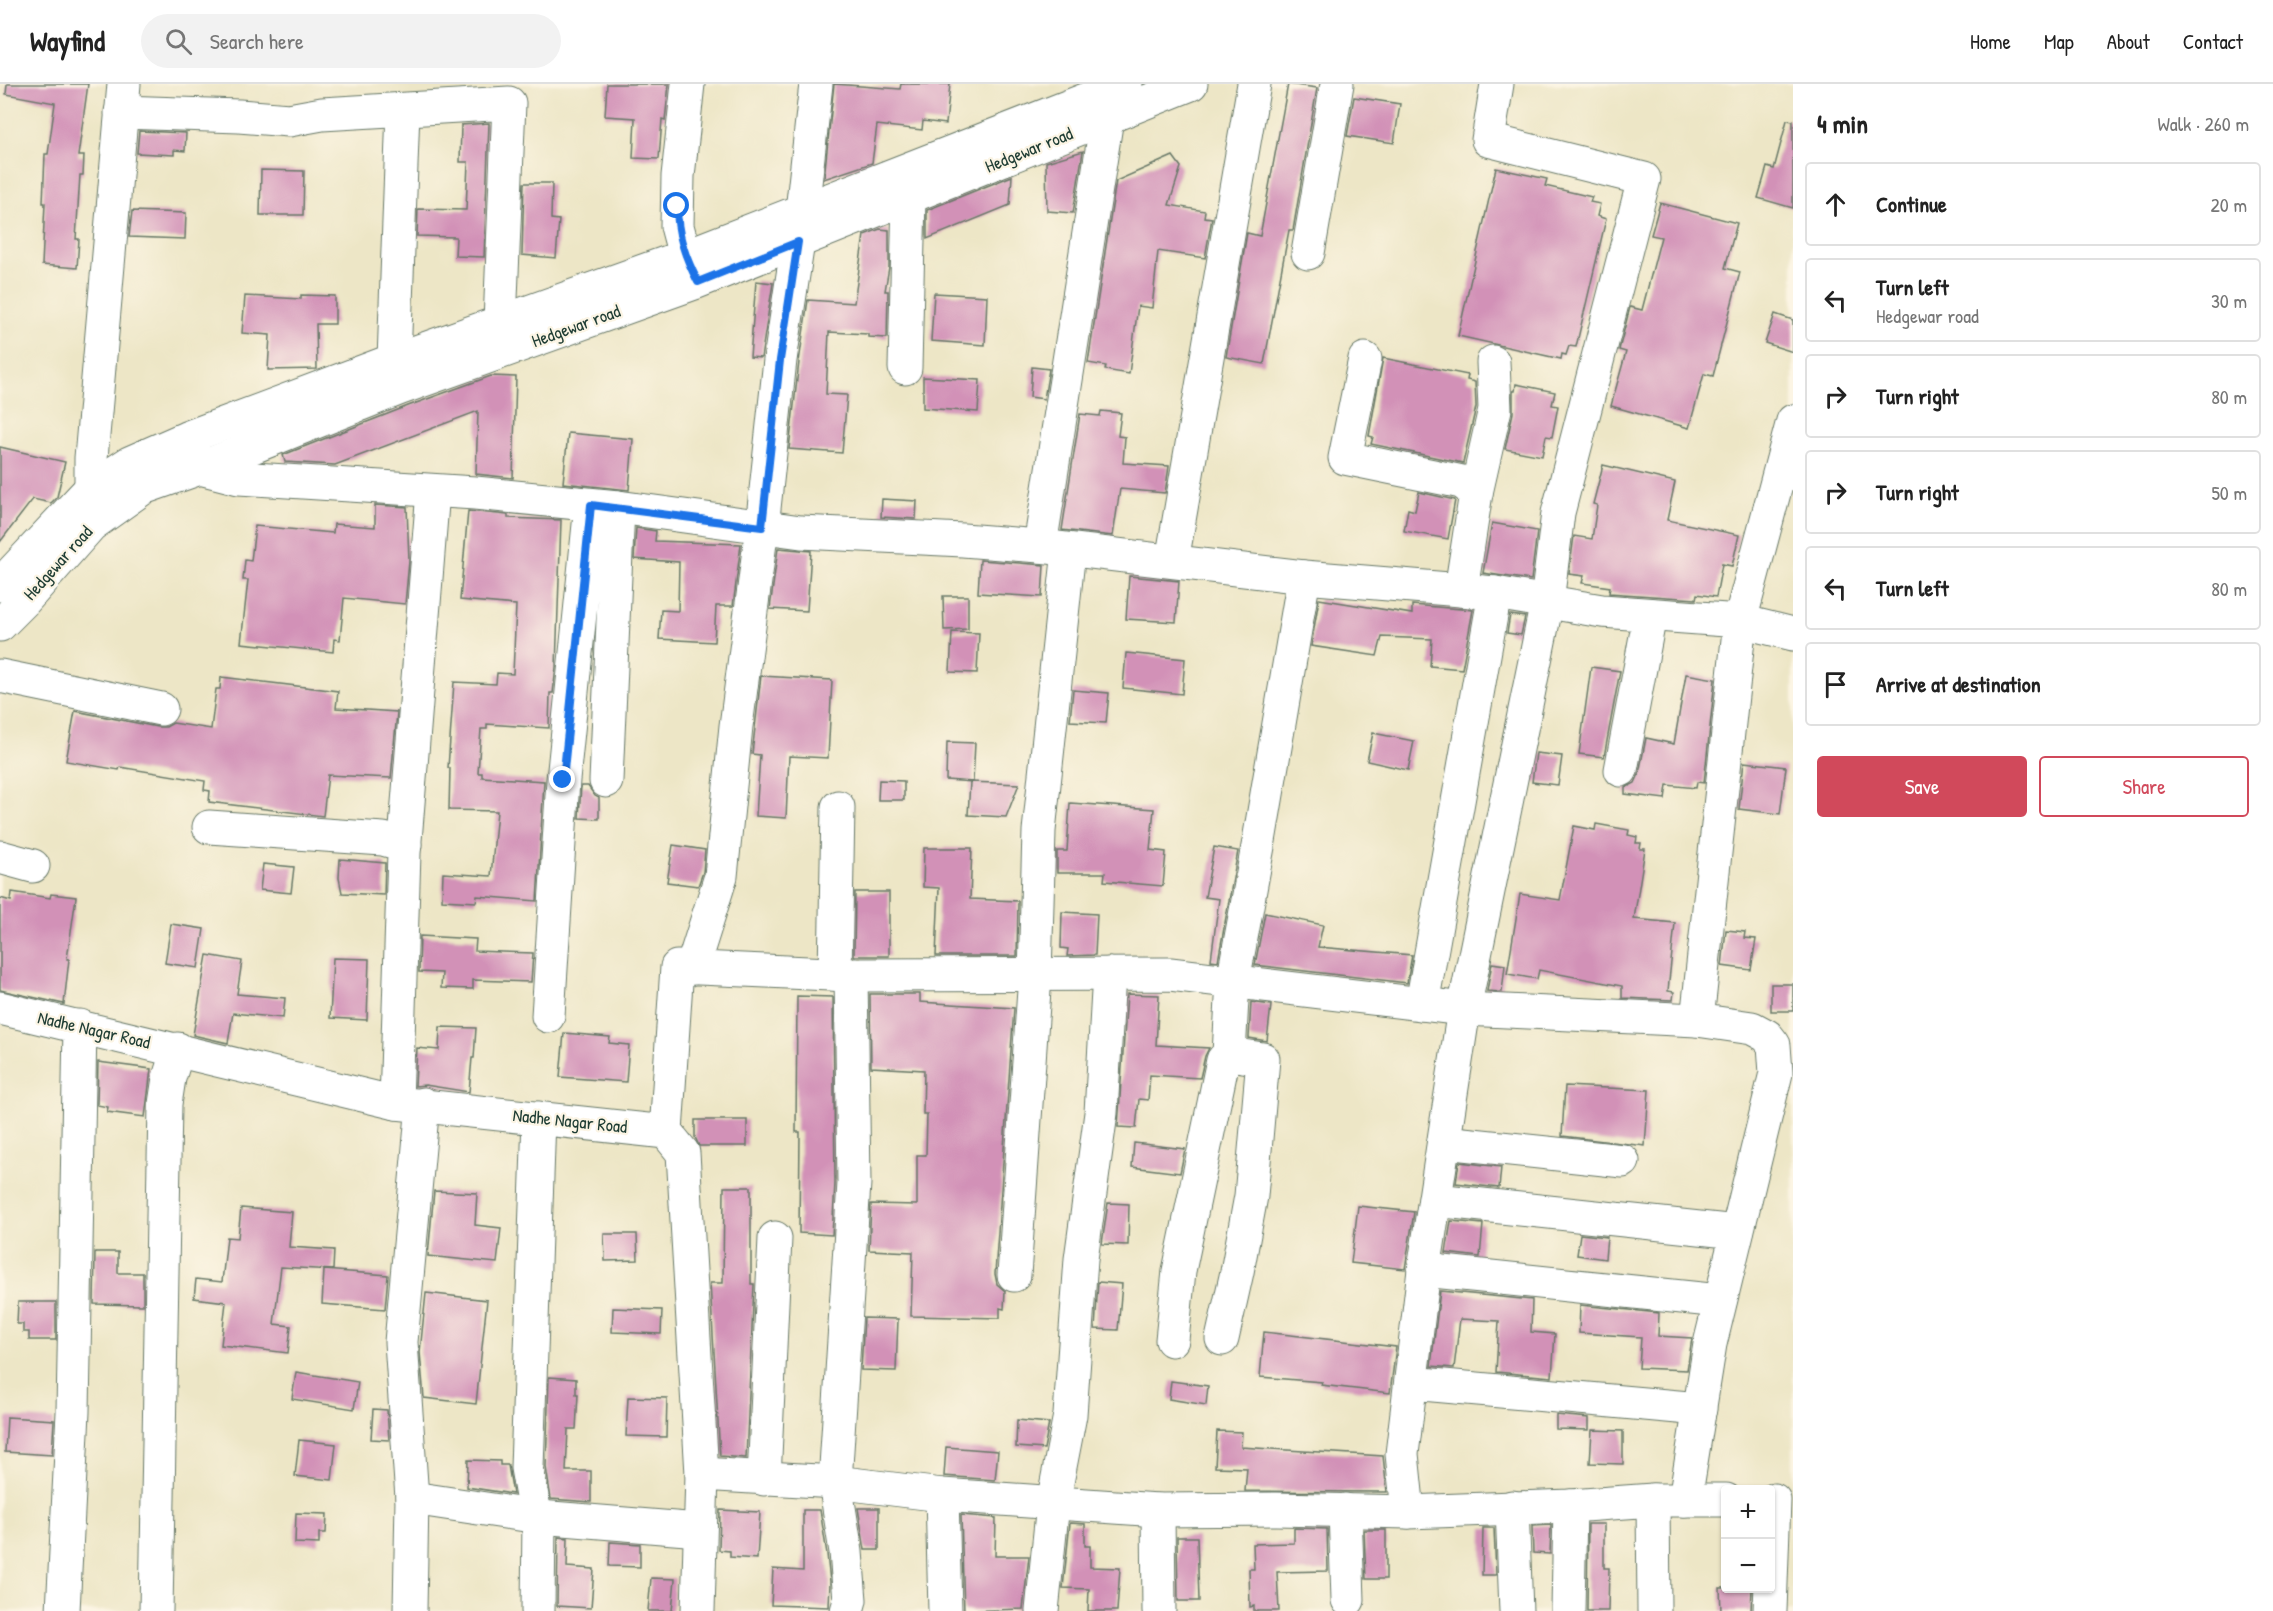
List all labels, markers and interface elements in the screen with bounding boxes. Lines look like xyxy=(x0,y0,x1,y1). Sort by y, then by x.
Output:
search box xyxy=(141,14,561,68)
text: Wayfind xyxy=(30,22,105,60)
icon: search xyxy=(162,25,195,58)
text: Search here xyxy=(210,26,304,56)
text: Home xyxy=(1970,27,2011,56)
text: Map xyxy=(2044,27,2074,56)
text: About xyxy=(2107,27,2150,56)
text: Contact xyxy=(2183,27,2243,56)
text: 4 min xyxy=(1817,106,1868,141)
text: Walk · 260 m xyxy=(2158,110,2249,137)
street label: Hedgewar road xyxy=(981,121,1076,178)
icon: ahead xyxy=(1819,188,1852,221)
text: Continue xyxy=(1876,189,1947,219)
text: 20 m xyxy=(2210,191,2247,218)
route start xyxy=(663,192,689,218)
text: Turn left xyxy=(1876,272,1949,302)
icon: left xyxy=(1819,284,1852,317)
text: 30 m xyxy=(2211,287,2247,314)
street label: Hedgewar road xyxy=(528,298,624,353)
text: Hedgewar road xyxy=(1876,302,1979,329)
icon: right xyxy=(1819,380,1852,413)
text: Turn right xyxy=(1876,381,1959,411)
text: 80 m xyxy=(2211,383,2247,410)
icon: right xyxy=(1819,476,1852,509)
text: Turn right xyxy=(1876,477,1959,507)
text: 50 m xyxy=(2211,479,2247,506)
street label: Hedgewar road xyxy=(17,520,98,605)
icon: left xyxy=(1819,572,1852,605)
text: Turn left xyxy=(1876,573,1949,603)
text: 80 m xyxy=(2211,575,2247,602)
icon: arrive xyxy=(1819,668,1852,701)
text: Arrive at destination xyxy=(1876,669,2041,699)
button: Save xyxy=(1817,756,2027,817)
button: Share xyxy=(2039,756,2249,817)
route end xyxy=(549,766,575,792)
street label: Nadhe Nagar Road xyxy=(35,1004,153,1055)
street label: Nadhe Nagar Road xyxy=(512,1102,628,1139)
map controls xyxy=(1721,1485,1775,1593)
button: + xyxy=(1721,1485,1775,1539)
button: − xyxy=(1721,1539,1775,1593)

